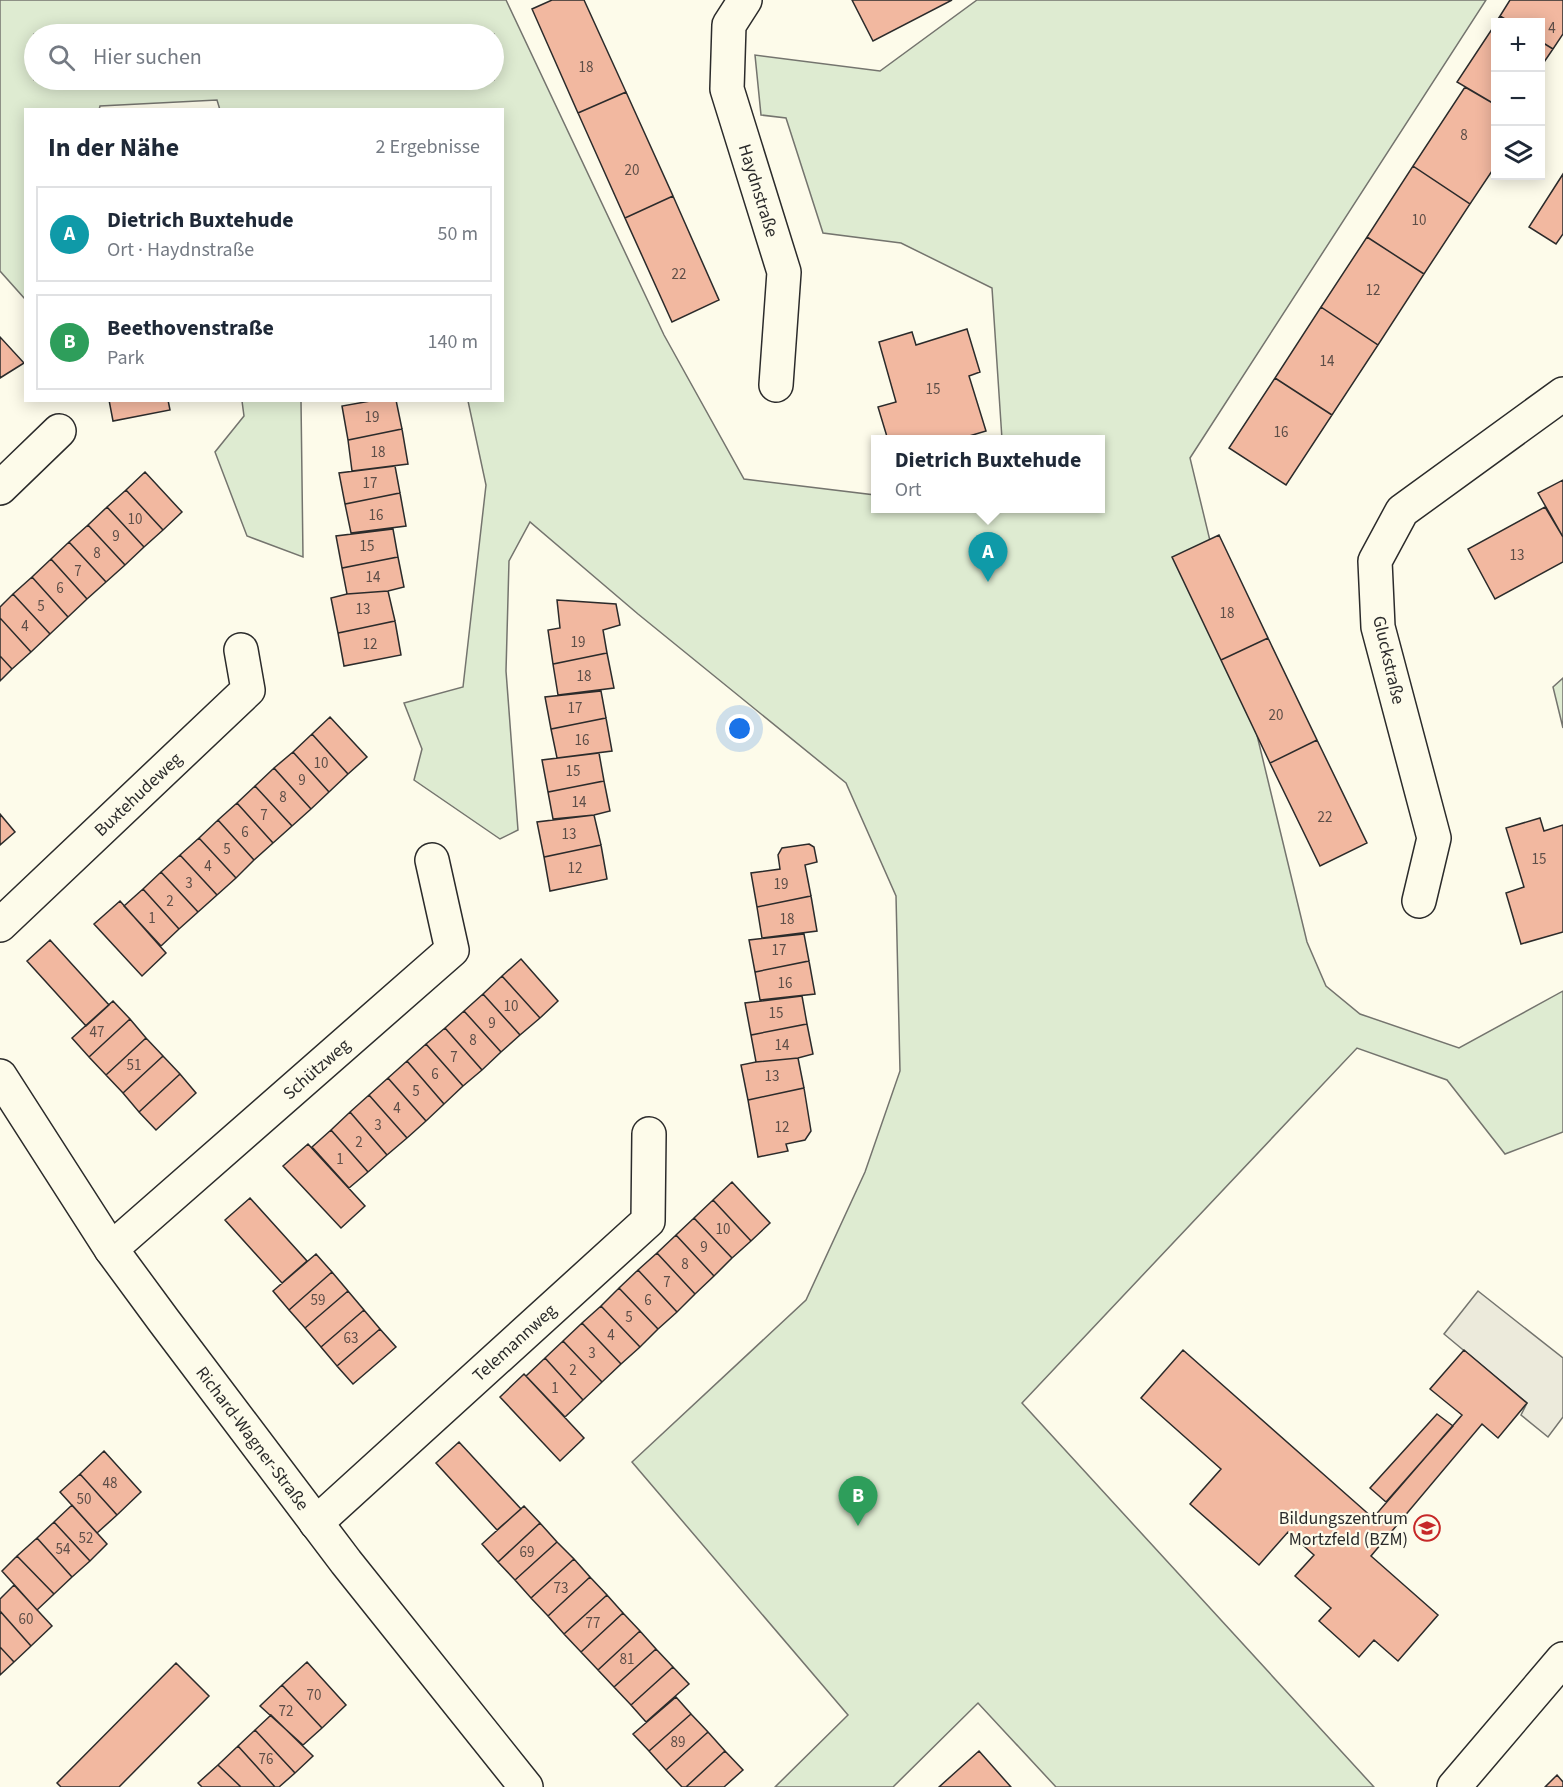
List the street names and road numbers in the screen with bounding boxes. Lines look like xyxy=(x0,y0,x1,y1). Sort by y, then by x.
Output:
street label: Haydnstraße xyxy=(732,141,784,240)
street label: Gluckstraße xyxy=(1366,613,1411,707)
street label: Buxtehudeweg xyxy=(89,747,188,842)
street label: Schützweg xyxy=(278,1033,356,1106)
street label: Telemannweg xyxy=(467,1298,562,1388)
street label: Richard-Wagner-Straße xyxy=(190,1361,315,1516)

